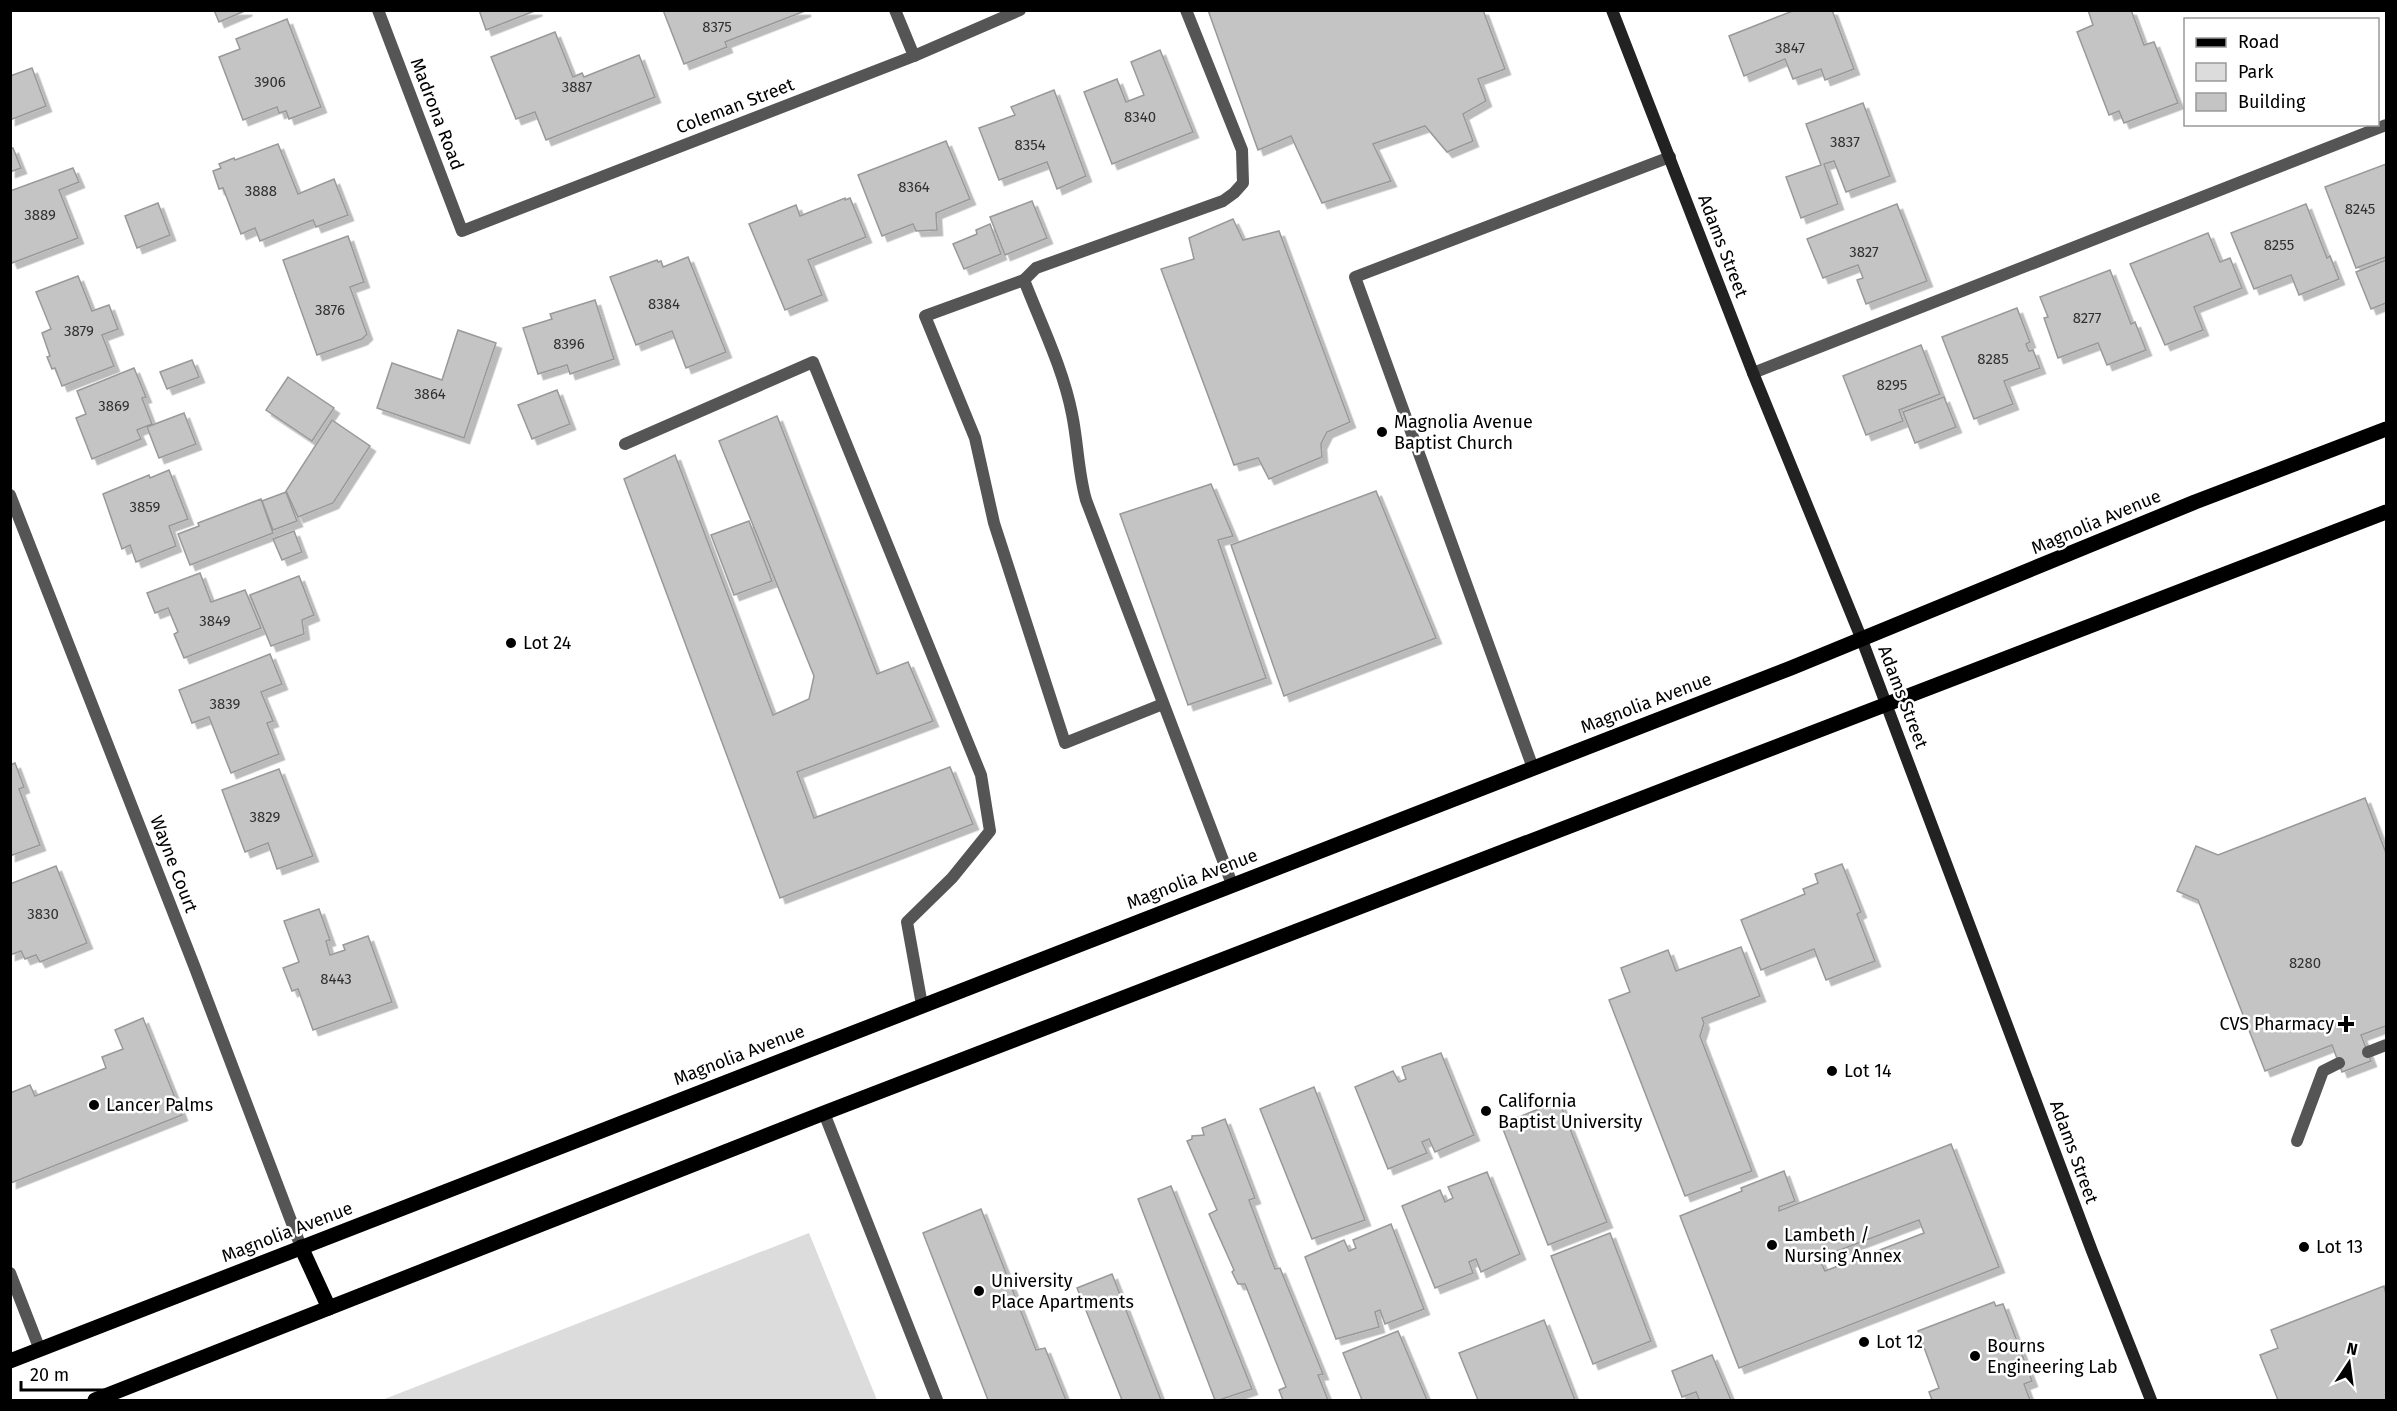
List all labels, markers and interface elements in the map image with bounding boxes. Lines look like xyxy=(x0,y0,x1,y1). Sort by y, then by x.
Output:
house number: 8375 xyxy=(702,18,732,36)
legend xyxy=(2184,18,2379,126)
text: Road xyxy=(2238,31,2280,53)
house number: 3847 xyxy=(1775,39,1805,57)
street label: Madrona Road xyxy=(406,55,468,173)
text: Park xyxy=(2238,61,2274,83)
house number: 3906 xyxy=(254,73,286,91)
street label: Coleman Street xyxy=(673,73,798,139)
house number: 3887 xyxy=(562,78,593,96)
text: Building xyxy=(2238,91,2306,113)
house number: 8340 xyxy=(1124,108,1156,126)
house number: 3837 xyxy=(1830,133,1860,151)
house number: 8354 xyxy=(1014,136,1046,154)
house number: 8364 xyxy=(898,178,930,196)
house number: 3888 xyxy=(245,182,277,200)
street label: Adams Street xyxy=(1693,191,1753,301)
house number: 8245 xyxy=(2345,200,2375,218)
house number: 3889 xyxy=(24,206,56,224)
house number: 8255 xyxy=(2264,236,2294,254)
house number: 3827 xyxy=(1849,243,1879,261)
house number: 8384 xyxy=(648,295,680,313)
house number: 3876 xyxy=(315,301,345,319)
house number: 8277 xyxy=(2073,309,2102,327)
house number: 3879 xyxy=(64,322,94,340)
house number: 8396 xyxy=(553,335,585,353)
house number: 8285 xyxy=(1977,350,2009,368)
house number: 8295 xyxy=(1877,376,1907,394)
house number: 3864 xyxy=(414,385,446,403)
house number: 3869 xyxy=(98,397,130,415)
place label: Magnolia Avenue Baptist Church xyxy=(1394,411,1533,454)
marker: Magnolia Avenue Baptist Church xyxy=(1375,425,1389,439)
street label: Magnolia Avenue xyxy=(2028,485,2164,559)
house number: 3859 xyxy=(130,498,161,516)
house number: 3849 xyxy=(199,612,231,630)
place label: Lot 24 xyxy=(523,632,572,654)
marker: Lot 24 xyxy=(504,636,518,650)
street label: Adams Street xyxy=(1873,642,1933,752)
street label: Magnolia Avenue xyxy=(1577,668,1715,738)
house number: 3839 xyxy=(210,695,241,713)
house number: 3829 xyxy=(250,808,280,826)
street label: Wayne Court xyxy=(145,812,203,916)
street label: Magnolia Avenue xyxy=(1123,844,1261,914)
house number: 3830 xyxy=(27,905,59,923)
house number: 8280 xyxy=(2289,954,2321,972)
house number: 8443 xyxy=(320,970,352,988)
place label: CVS Pharmacy xyxy=(2220,1013,2334,1035)
marker: CVS Pharmacy xyxy=(2339,1017,2353,1031)
street label: Magnolia Avenue xyxy=(670,1020,808,1090)
place label: Lot 14 xyxy=(1844,1060,1892,1082)
marker: Lot 14 xyxy=(1825,1064,1839,1078)
place label: California Baptist University xyxy=(1498,1090,1642,1133)
place label: Lancer Palms xyxy=(106,1094,213,1116)
street label: Adams Street xyxy=(2045,1097,2103,1207)
marker: Lancer Palms xyxy=(87,1098,101,1112)
marker: California Baptist University xyxy=(1479,1104,1493,1118)
street label: Magnolia Avenue xyxy=(218,1197,356,1267)
place label: Lambeth / Nursing Annex xyxy=(1784,1224,1902,1267)
place label: Lot 13 xyxy=(2316,1236,2363,1258)
marker: Lambeth / Nursing Annex xyxy=(1765,1238,1779,1252)
marker: Lot 13 xyxy=(2297,1240,2311,1254)
place label: University Place Apartments xyxy=(991,1270,1134,1313)
marker: University Place Apartments xyxy=(972,1284,986,1298)
place label: Lot 12 xyxy=(1876,1331,1923,1353)
north arrow xyxy=(2319,1333,2379,1393)
marker: Lot 12 xyxy=(1857,1335,1871,1349)
place label: Bourns Engineering Lab xyxy=(1987,1335,2118,1378)
text: N xyxy=(2345,1338,2360,1359)
marker: Bourns Engineering Lab xyxy=(1968,1349,1982,1363)
scale bar xyxy=(21,1354,124,1392)
text: 20 m xyxy=(30,1364,69,1386)

